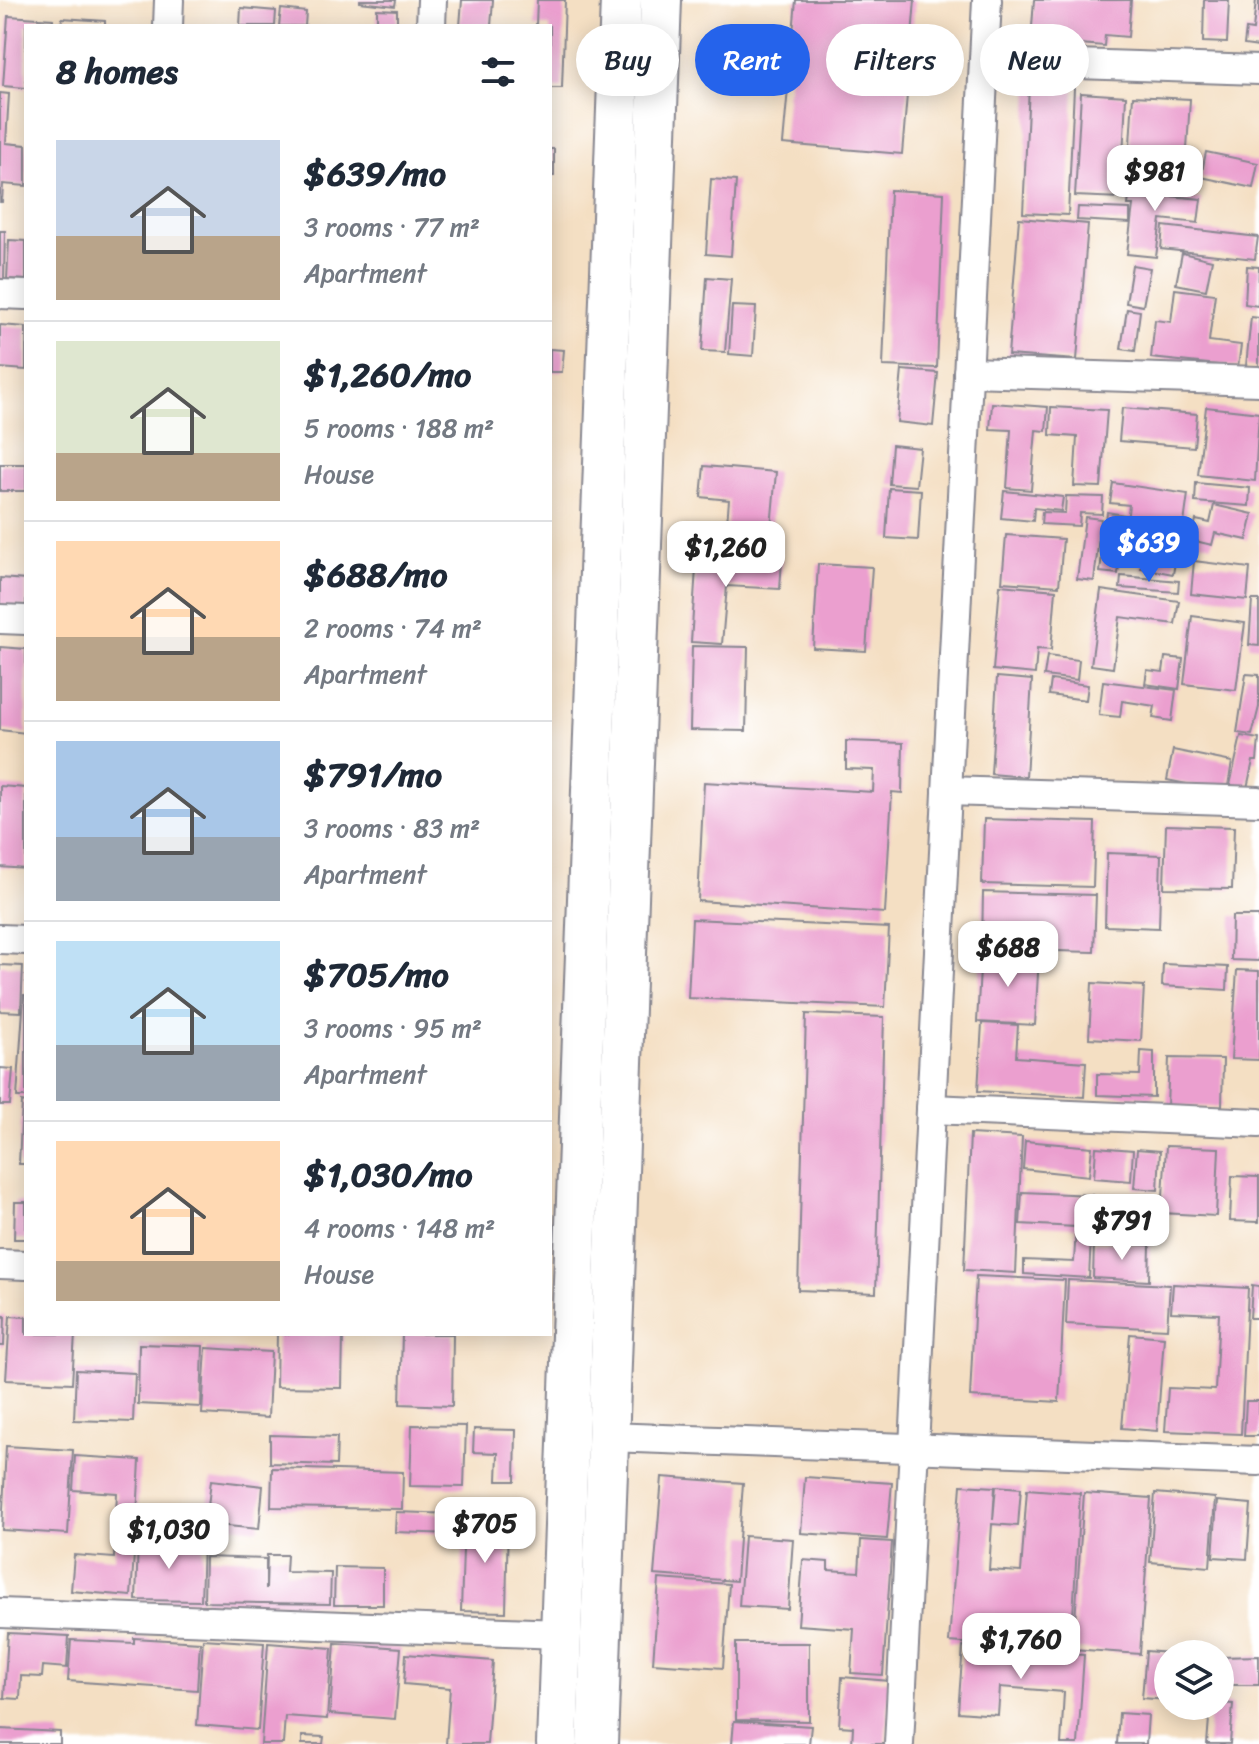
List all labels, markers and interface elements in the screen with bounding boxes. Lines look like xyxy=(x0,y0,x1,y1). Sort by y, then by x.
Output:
chip: Buy xyxy=(576,24,679,96)
chip: Rent xyxy=(695,24,810,96)
chip: Filters xyxy=(826,24,964,96)
chip: New xyxy=(980,24,1089,96)
text: 8 homes xyxy=(56,42,178,102)
icon: filters xyxy=(476,50,520,94)
text: $639/mo xyxy=(304,144,446,204)
pin: $981 xyxy=(1108,145,1202,213)
text: $981 xyxy=(1125,148,1185,194)
icon: home xyxy=(120,172,216,268)
text: 3 rooms · 77 m² xyxy=(304,204,480,250)
text: Apartment xyxy=(304,250,427,296)
text: $1,260/mo xyxy=(304,345,471,405)
icon: home xyxy=(120,373,216,469)
text: 5 rooms · 188 m² xyxy=(304,405,494,451)
text: House xyxy=(304,451,374,497)
pin: $639 xyxy=(1102,516,1196,584)
text: $639 xyxy=(1118,519,1180,565)
pin: $1,260 xyxy=(661,521,791,589)
text: $1,260 xyxy=(685,524,767,570)
text: $688/mo xyxy=(304,545,447,605)
icon: home xyxy=(120,573,216,669)
text: 2 rooms · 74 m² xyxy=(304,605,482,651)
text: Apartment xyxy=(304,651,427,697)
text: $791/mo xyxy=(304,745,442,805)
icon: home xyxy=(120,773,216,869)
text: 3 rooms · 83 m² xyxy=(304,805,480,851)
text: Apartment xyxy=(304,851,427,897)
pin: $688 xyxy=(961,921,1055,989)
text: $688 xyxy=(976,924,1040,970)
text: $705/mo xyxy=(304,945,449,1005)
icon: home xyxy=(120,973,216,1069)
text: 3 rooms · 95 m² xyxy=(304,1005,482,1051)
text: Apartment xyxy=(304,1051,427,1097)
text: $1,030/mo xyxy=(304,1145,473,1205)
icon: home xyxy=(120,1173,216,1269)
pin: $791 xyxy=(1075,1194,1169,1262)
text: $791 xyxy=(1092,1197,1152,1243)
text: 4 rooms · 148 m² xyxy=(304,1205,495,1251)
text: House xyxy=(304,1251,374,1297)
pin: $705 xyxy=(438,1497,532,1565)
text: $705 xyxy=(453,1500,517,1546)
pin: $1,030 xyxy=(104,1503,234,1571)
text: $1,030 xyxy=(128,1506,210,1552)
pin: $1,760 xyxy=(956,1613,1086,1681)
text: $1,760 xyxy=(980,1616,1062,1662)
map controls xyxy=(1154,1640,1234,1720)
button: layers xyxy=(1154,1640,1234,1720)

